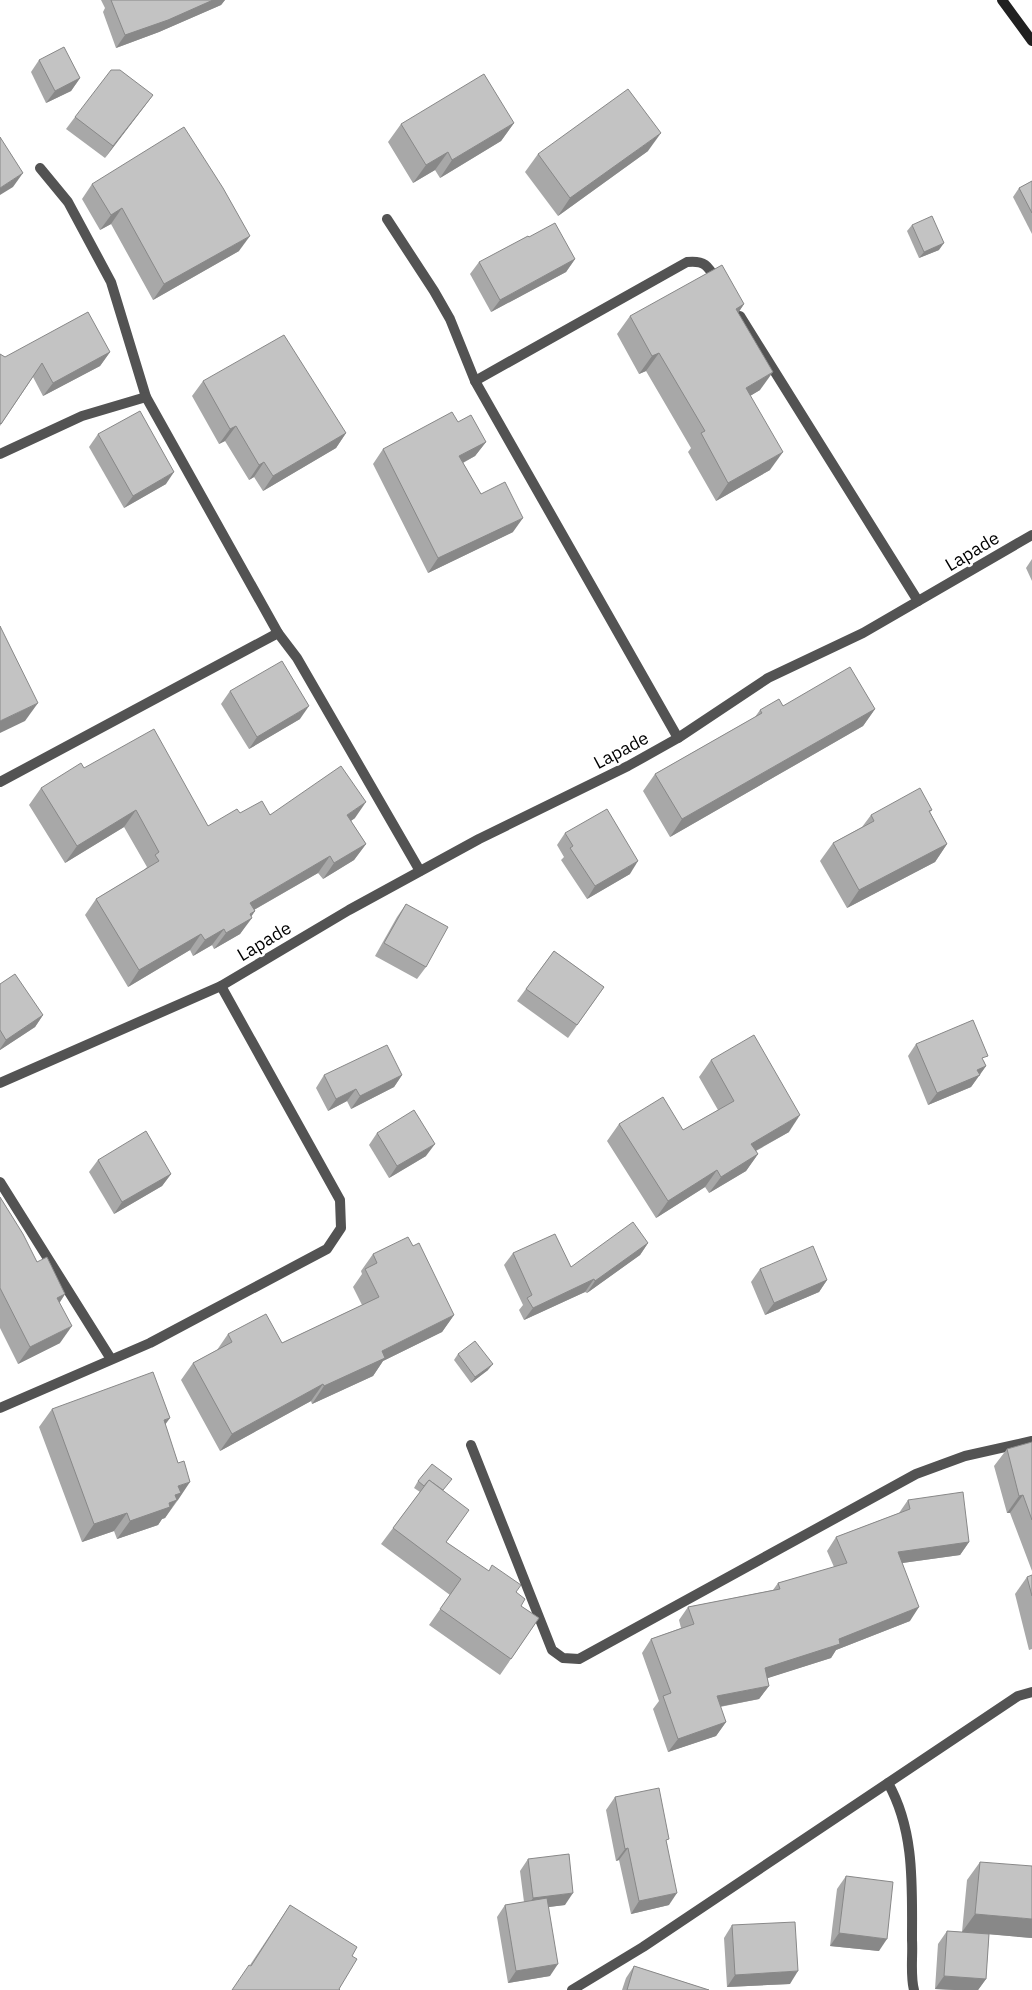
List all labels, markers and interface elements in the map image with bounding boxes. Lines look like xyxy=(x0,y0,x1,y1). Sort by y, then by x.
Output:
street label: Lapade xyxy=(941,526,1003,576)
street label: Lapade xyxy=(590,726,653,774)
street label: Lapade xyxy=(233,916,295,966)

